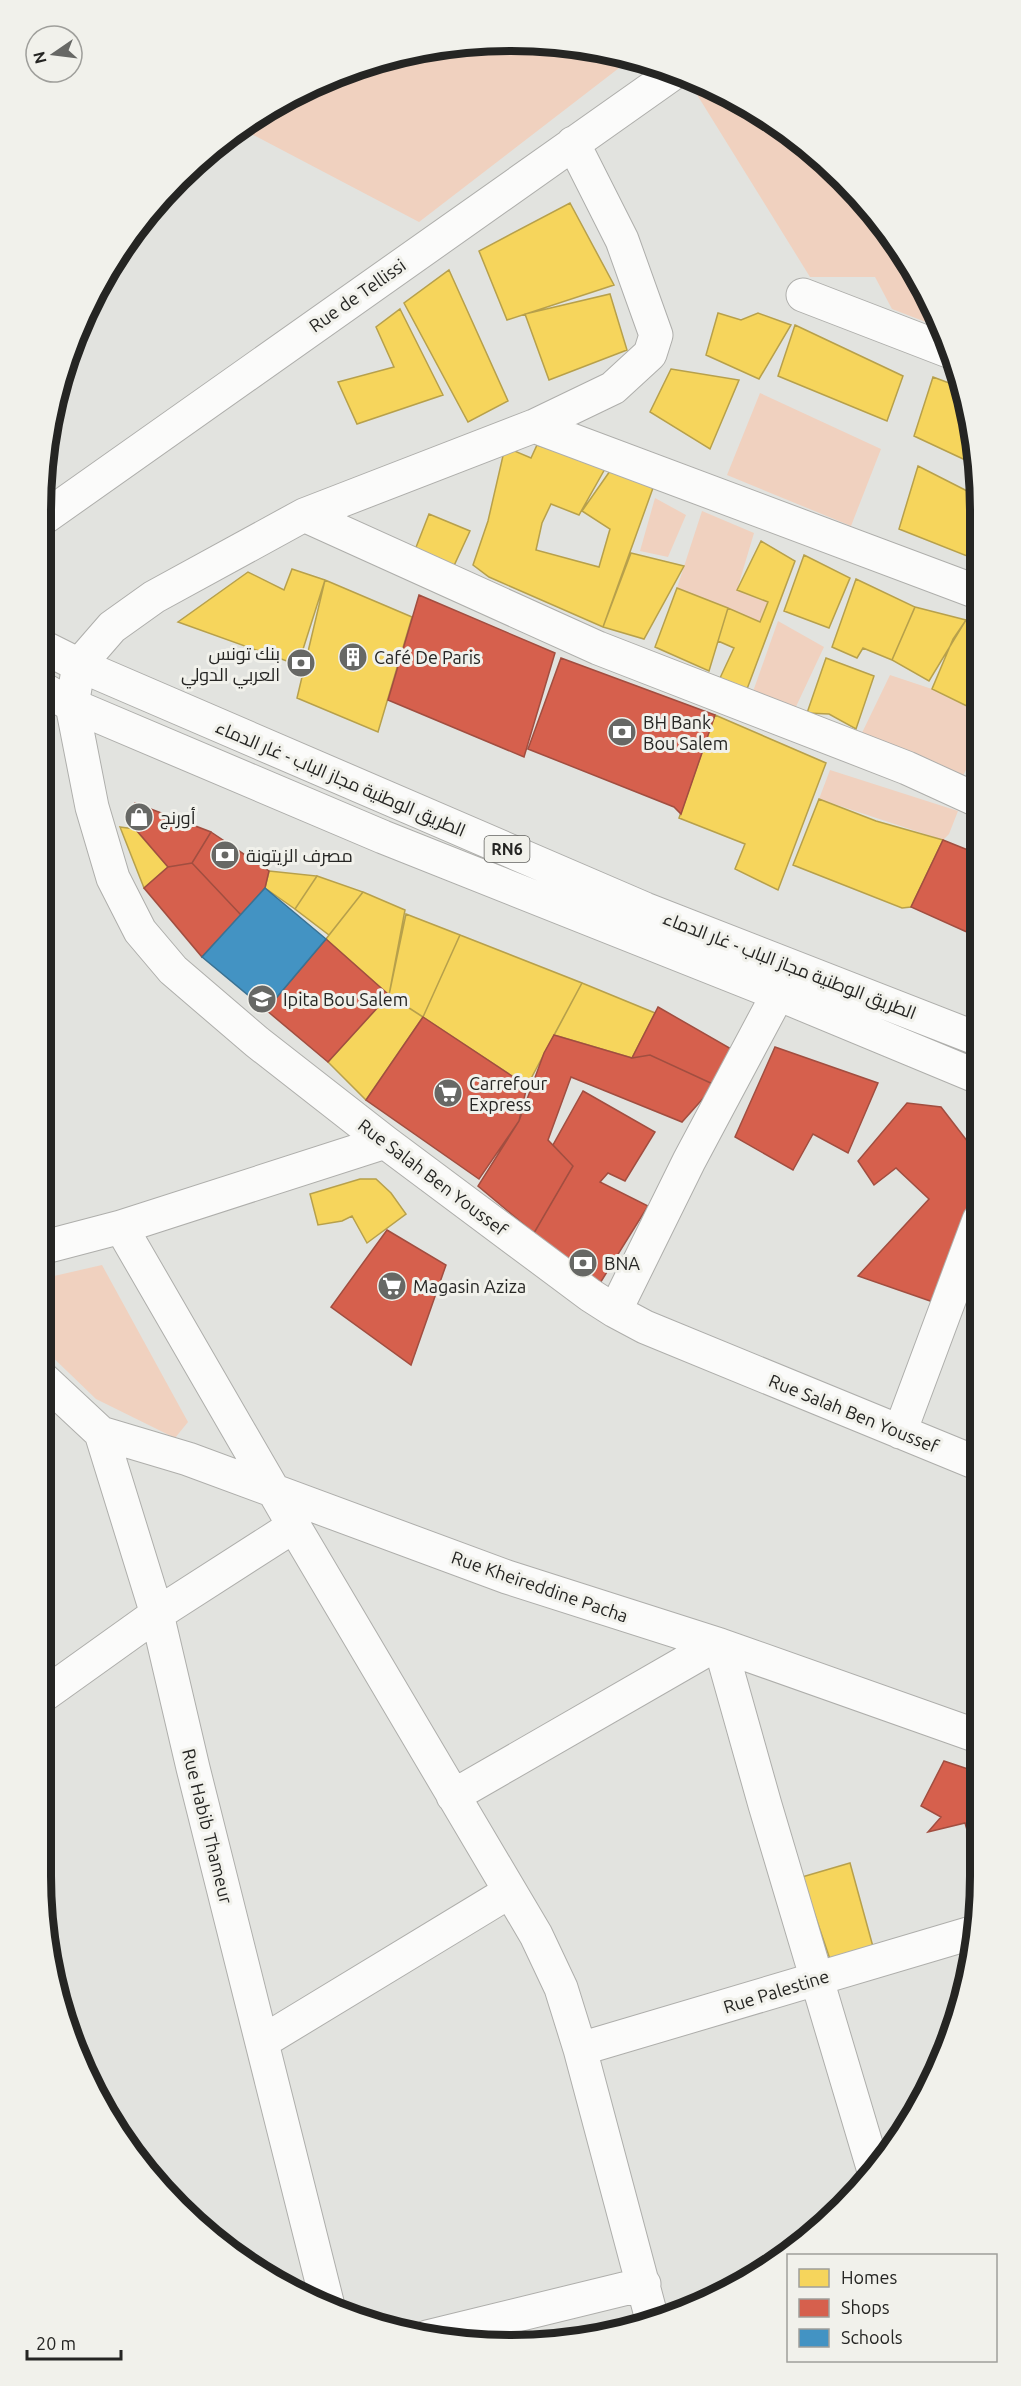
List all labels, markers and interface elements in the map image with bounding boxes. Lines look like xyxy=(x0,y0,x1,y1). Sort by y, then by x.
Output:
north arrow xyxy=(24,24,84,84)
text: N xyxy=(29,50,50,66)
street label: Rue de Tellissi xyxy=(305,254,409,336)
building icon: Café De Paris xyxy=(337,641,369,673)
place label: بنك تونس العربي الدولي xyxy=(181,643,280,689)
bank icon: بنك تونس العربي الدولي xyxy=(285,647,317,679)
place label: Café De Paris xyxy=(374,647,481,667)
place label: BH Bank Bou Salem xyxy=(643,712,728,753)
street label: الطريق الوطنية مجاز الباب - غار الدماء xyxy=(212,716,469,843)
bank icon: BH Bank Bou Salem xyxy=(606,716,638,748)
shop icon: أورنج xyxy=(123,801,155,833)
place label: أورنج xyxy=(160,807,196,830)
road number: RN6 xyxy=(484,836,530,862)
bank icon: مصرف الزيتونة xyxy=(209,839,241,871)
place label: مصرف الزيتونة xyxy=(246,845,353,867)
street label: الطريق الوطنية مجاز الباب - غار الدماء xyxy=(660,907,919,1025)
school or university icon: Ipita Bou Salem xyxy=(246,983,278,1015)
place label: Ipita Bou Salem xyxy=(283,989,408,1009)
place label: Carrefour Express xyxy=(469,1073,548,1114)
supermarket icon: Carrefour Express xyxy=(432,1077,464,1109)
street label: Rue Salah Ben Youssef xyxy=(355,1114,512,1240)
bank icon: BNA xyxy=(567,1247,599,1279)
place label: BNA xyxy=(604,1253,640,1273)
supermarket icon: Magasin Aziza xyxy=(376,1270,408,1302)
place label: Magasin Aziza xyxy=(413,1276,526,1296)
street label: Rue Salah Ben Youssef xyxy=(766,1370,942,1456)
street label: Rue Kheireddine Pacha xyxy=(449,1546,631,1626)
street label: Rue Habib Thameur xyxy=(179,1746,237,1906)
street label: Rue Palestine xyxy=(721,1965,831,2017)
legend xyxy=(787,2254,997,2362)
text: Homes xyxy=(841,2267,898,2287)
text: Shops xyxy=(841,2297,890,2317)
scale bar xyxy=(27,2323,122,2361)
text: Schools xyxy=(841,2327,903,2347)
text: 20 m xyxy=(36,2333,76,2353)

